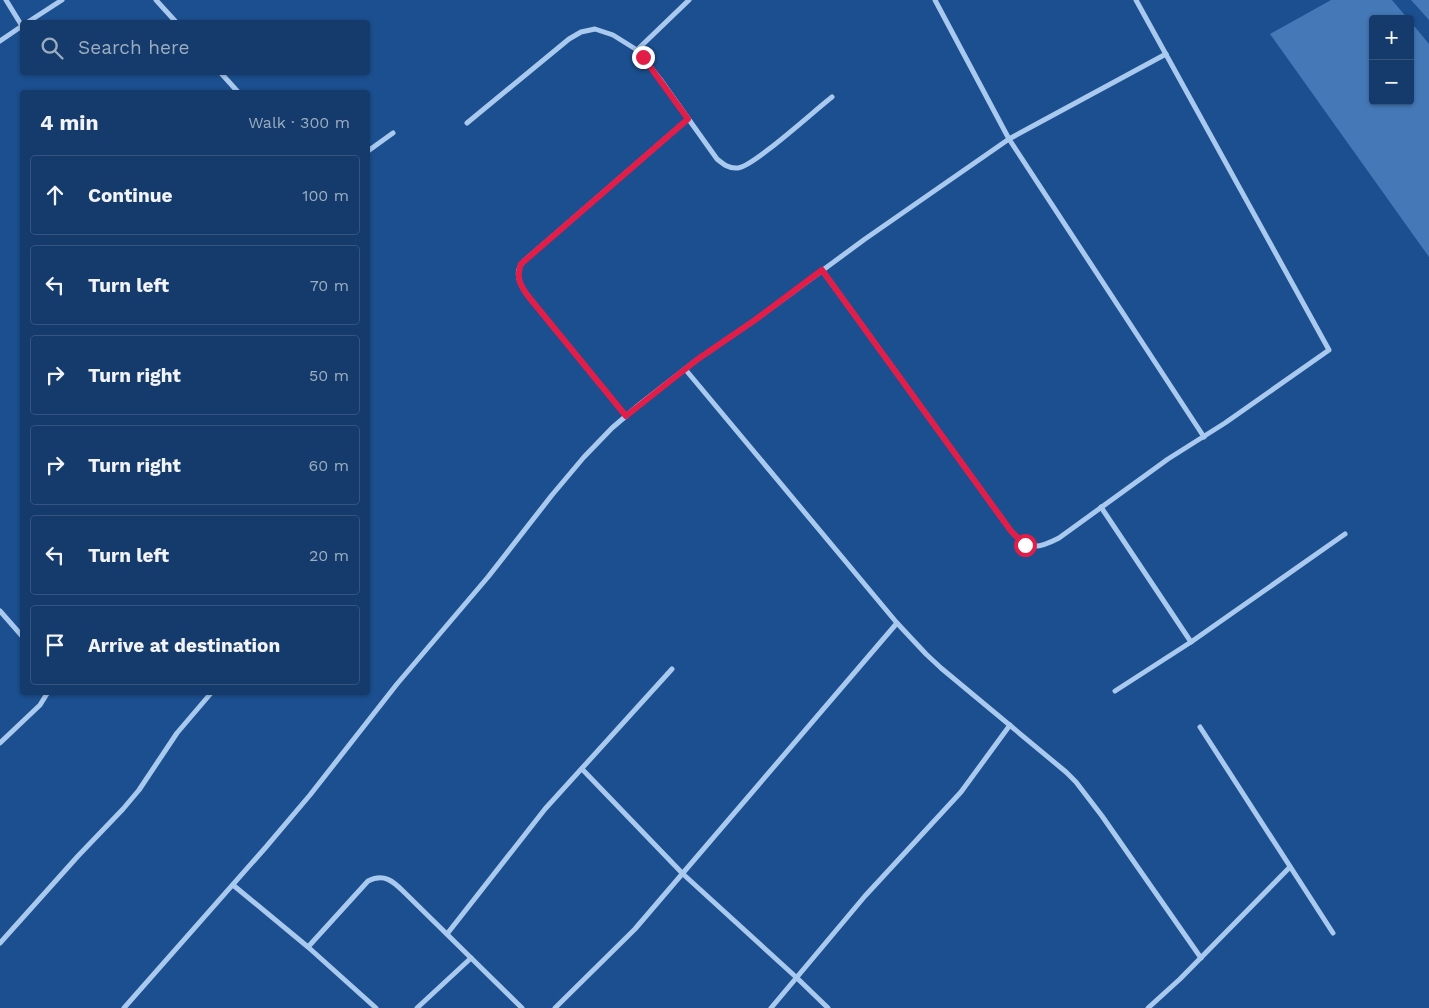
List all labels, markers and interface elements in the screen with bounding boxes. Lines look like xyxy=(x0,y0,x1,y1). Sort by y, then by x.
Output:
map controls xyxy=(1369,15,1414,105)
button: + xyxy=(1369,15,1414,60)
search box xyxy=(20,20,370,75)
icon: search xyxy=(38,34,66,62)
text: Search here xyxy=(78,36,189,59)
route end xyxy=(632,46,655,69)
button: − xyxy=(1369,60,1414,105)
text: 4 min xyxy=(40,110,98,135)
text: Walk · 300 m xyxy=(248,113,350,132)
icon: ahead xyxy=(41,181,69,209)
text: Continue xyxy=(88,184,172,207)
text: 100 m xyxy=(302,186,349,205)
icon: left xyxy=(41,271,69,299)
text: Turn left xyxy=(88,274,169,297)
text: 70 m xyxy=(310,276,349,295)
icon: right xyxy=(41,361,69,389)
text: Turn right xyxy=(88,364,181,387)
text: 50 m xyxy=(309,366,349,385)
icon: right xyxy=(41,451,69,479)
text: Turn right xyxy=(88,454,181,477)
text: 60 m xyxy=(309,456,349,475)
route start xyxy=(1014,534,1037,557)
icon: left xyxy=(41,541,69,569)
text: Turn left xyxy=(88,544,169,567)
text: 20 m xyxy=(309,546,349,565)
icon: arrive xyxy=(41,631,69,659)
text: Arrive at destination xyxy=(88,634,280,657)

